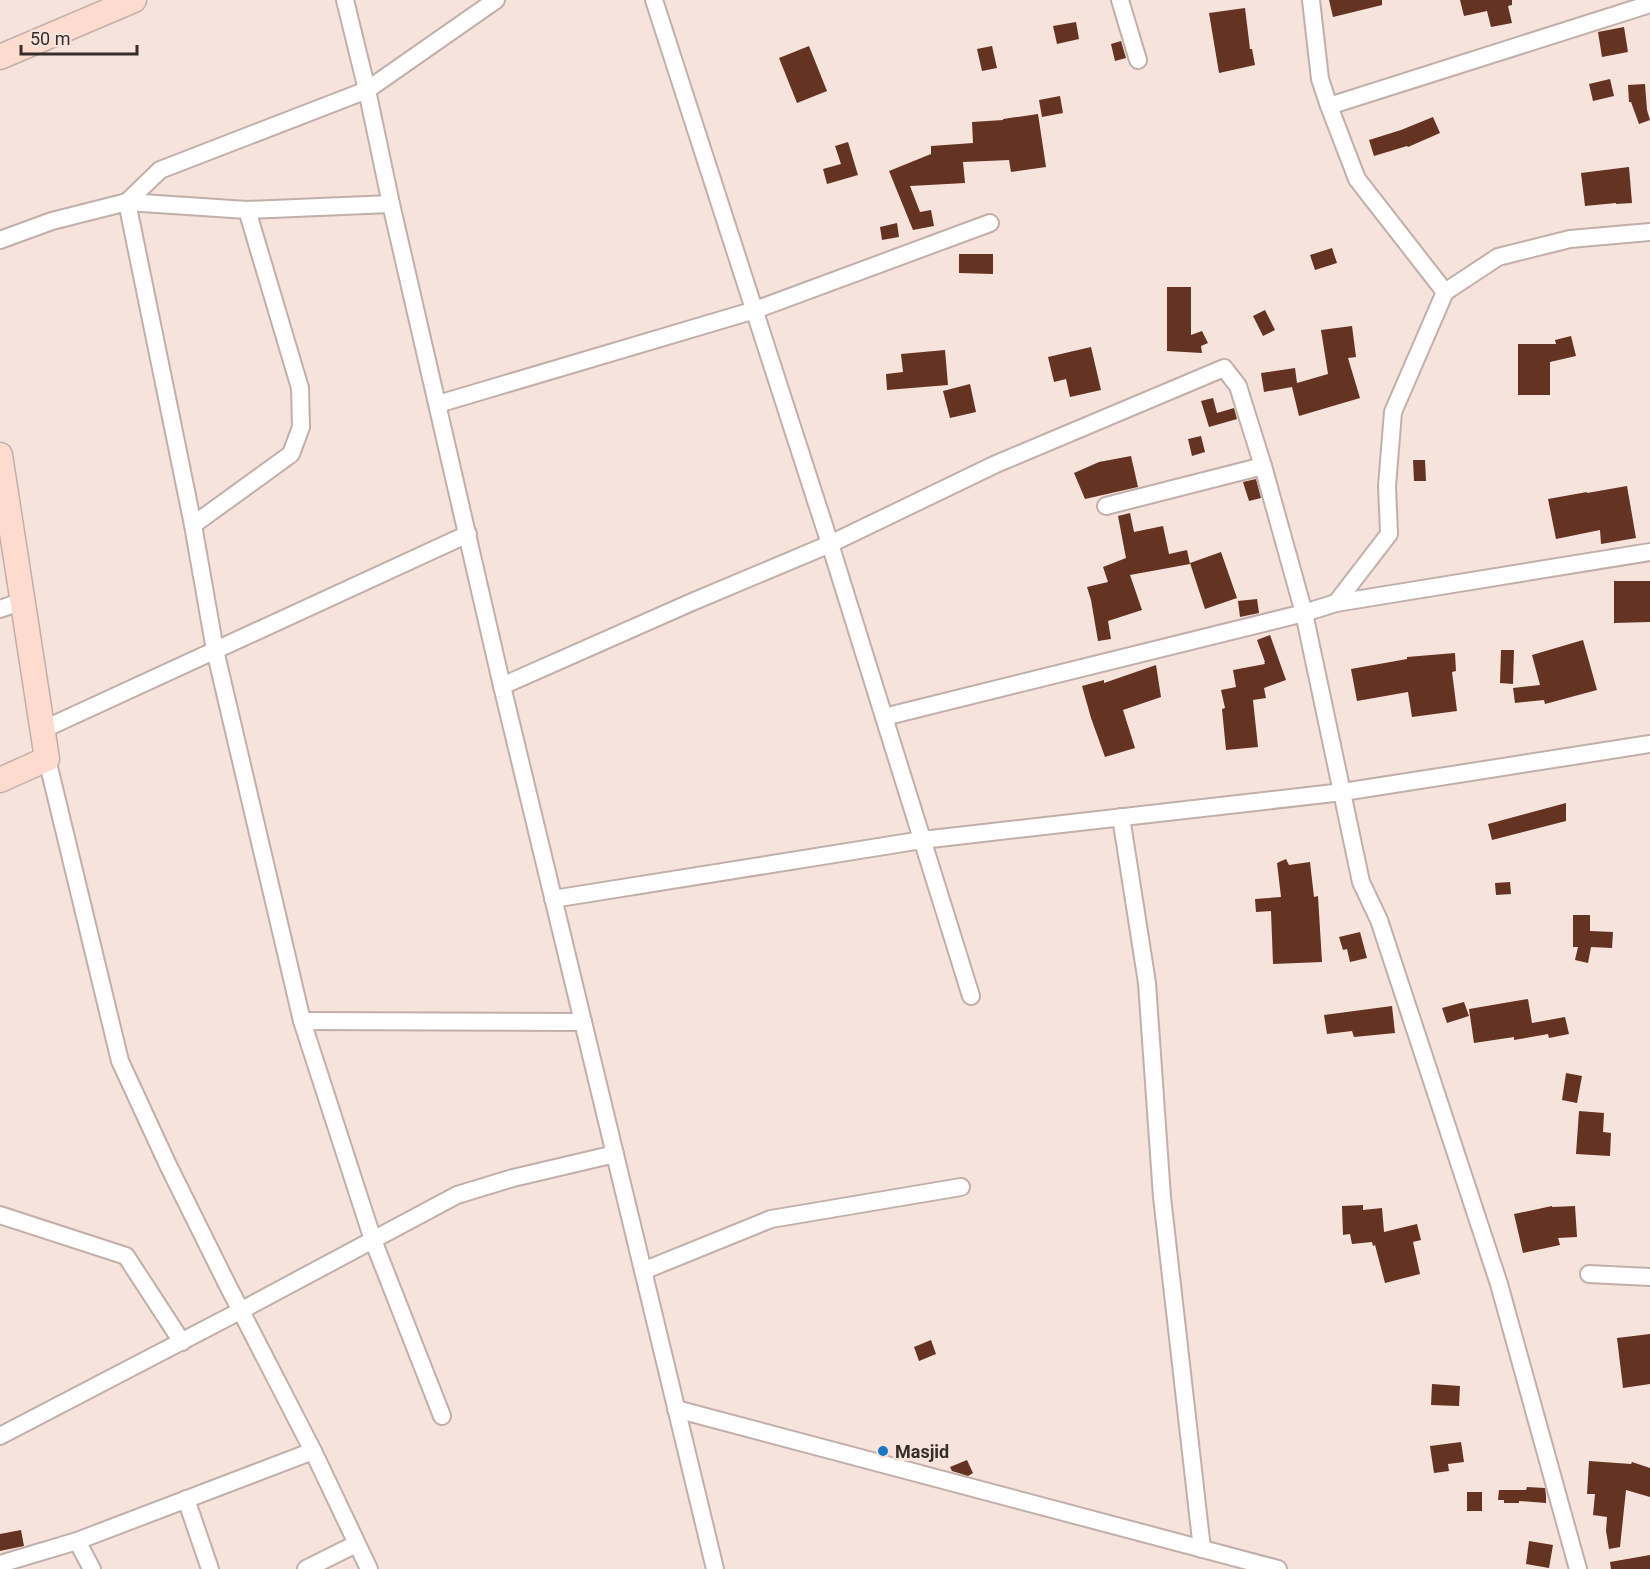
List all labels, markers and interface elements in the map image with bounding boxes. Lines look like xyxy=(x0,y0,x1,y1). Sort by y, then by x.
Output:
scale bar xyxy=(21,18,136,56)
text: 50 m xyxy=(30,28,70,49)
place label: Masjid xyxy=(895,1441,949,1462)
marker: Masjid xyxy=(876,1444,890,1458)

